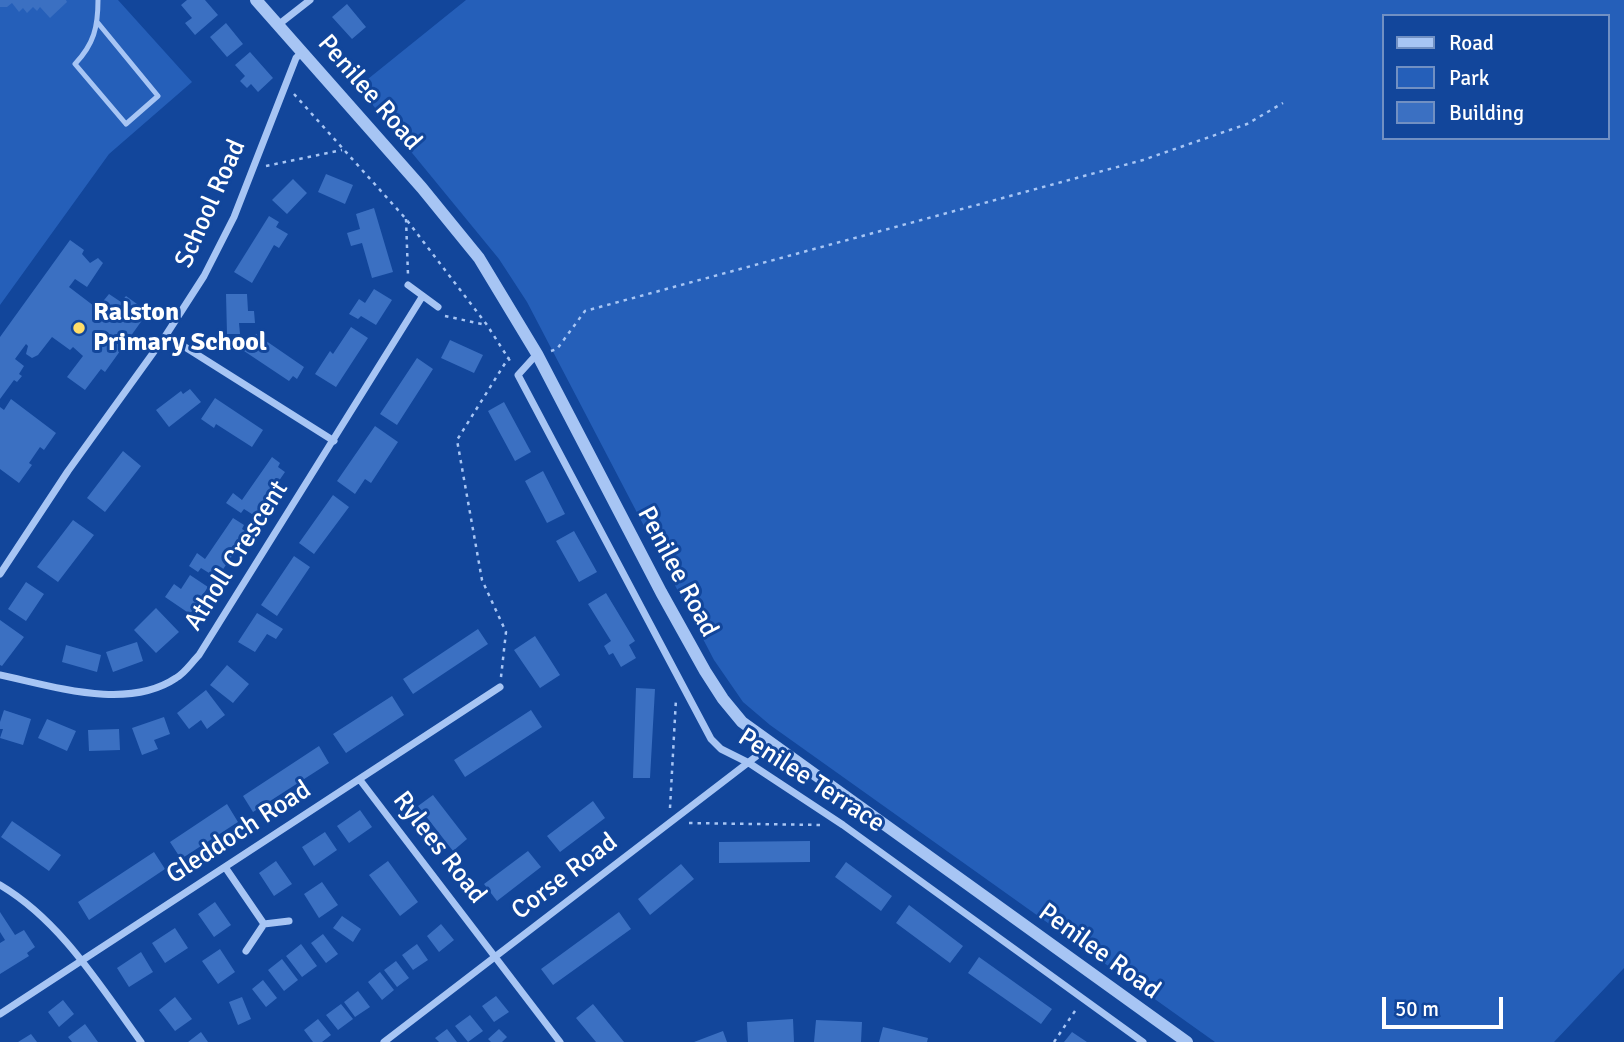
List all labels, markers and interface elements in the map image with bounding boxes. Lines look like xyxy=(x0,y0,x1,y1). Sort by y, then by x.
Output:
legend xyxy=(1382,14,1610,140)
street label: Penilee Road xyxy=(310,29,428,157)
text: Road xyxy=(1449,30,1494,56)
text: Park xyxy=(1449,65,1489,91)
text: Building xyxy=(1449,100,1524,126)
street label: School Road xyxy=(169,135,253,273)
place label: Ralston Primary School xyxy=(93,297,267,358)
marker: Ralston Primary School xyxy=(71,320,87,336)
street label: Atholl Crescent xyxy=(179,475,295,637)
street label: Penilee Road xyxy=(630,502,724,642)
street label: Penilee Terrace xyxy=(732,722,890,840)
street label: Gleddoch Road xyxy=(161,775,317,891)
street label: Rylees Road xyxy=(385,786,493,910)
street label: Corse Road xyxy=(506,827,624,927)
street label: Penilee Road xyxy=(1032,897,1166,1007)
scale bar xyxy=(1386,982,1507,1026)
text: 50 m xyxy=(1395,996,1439,1022)

